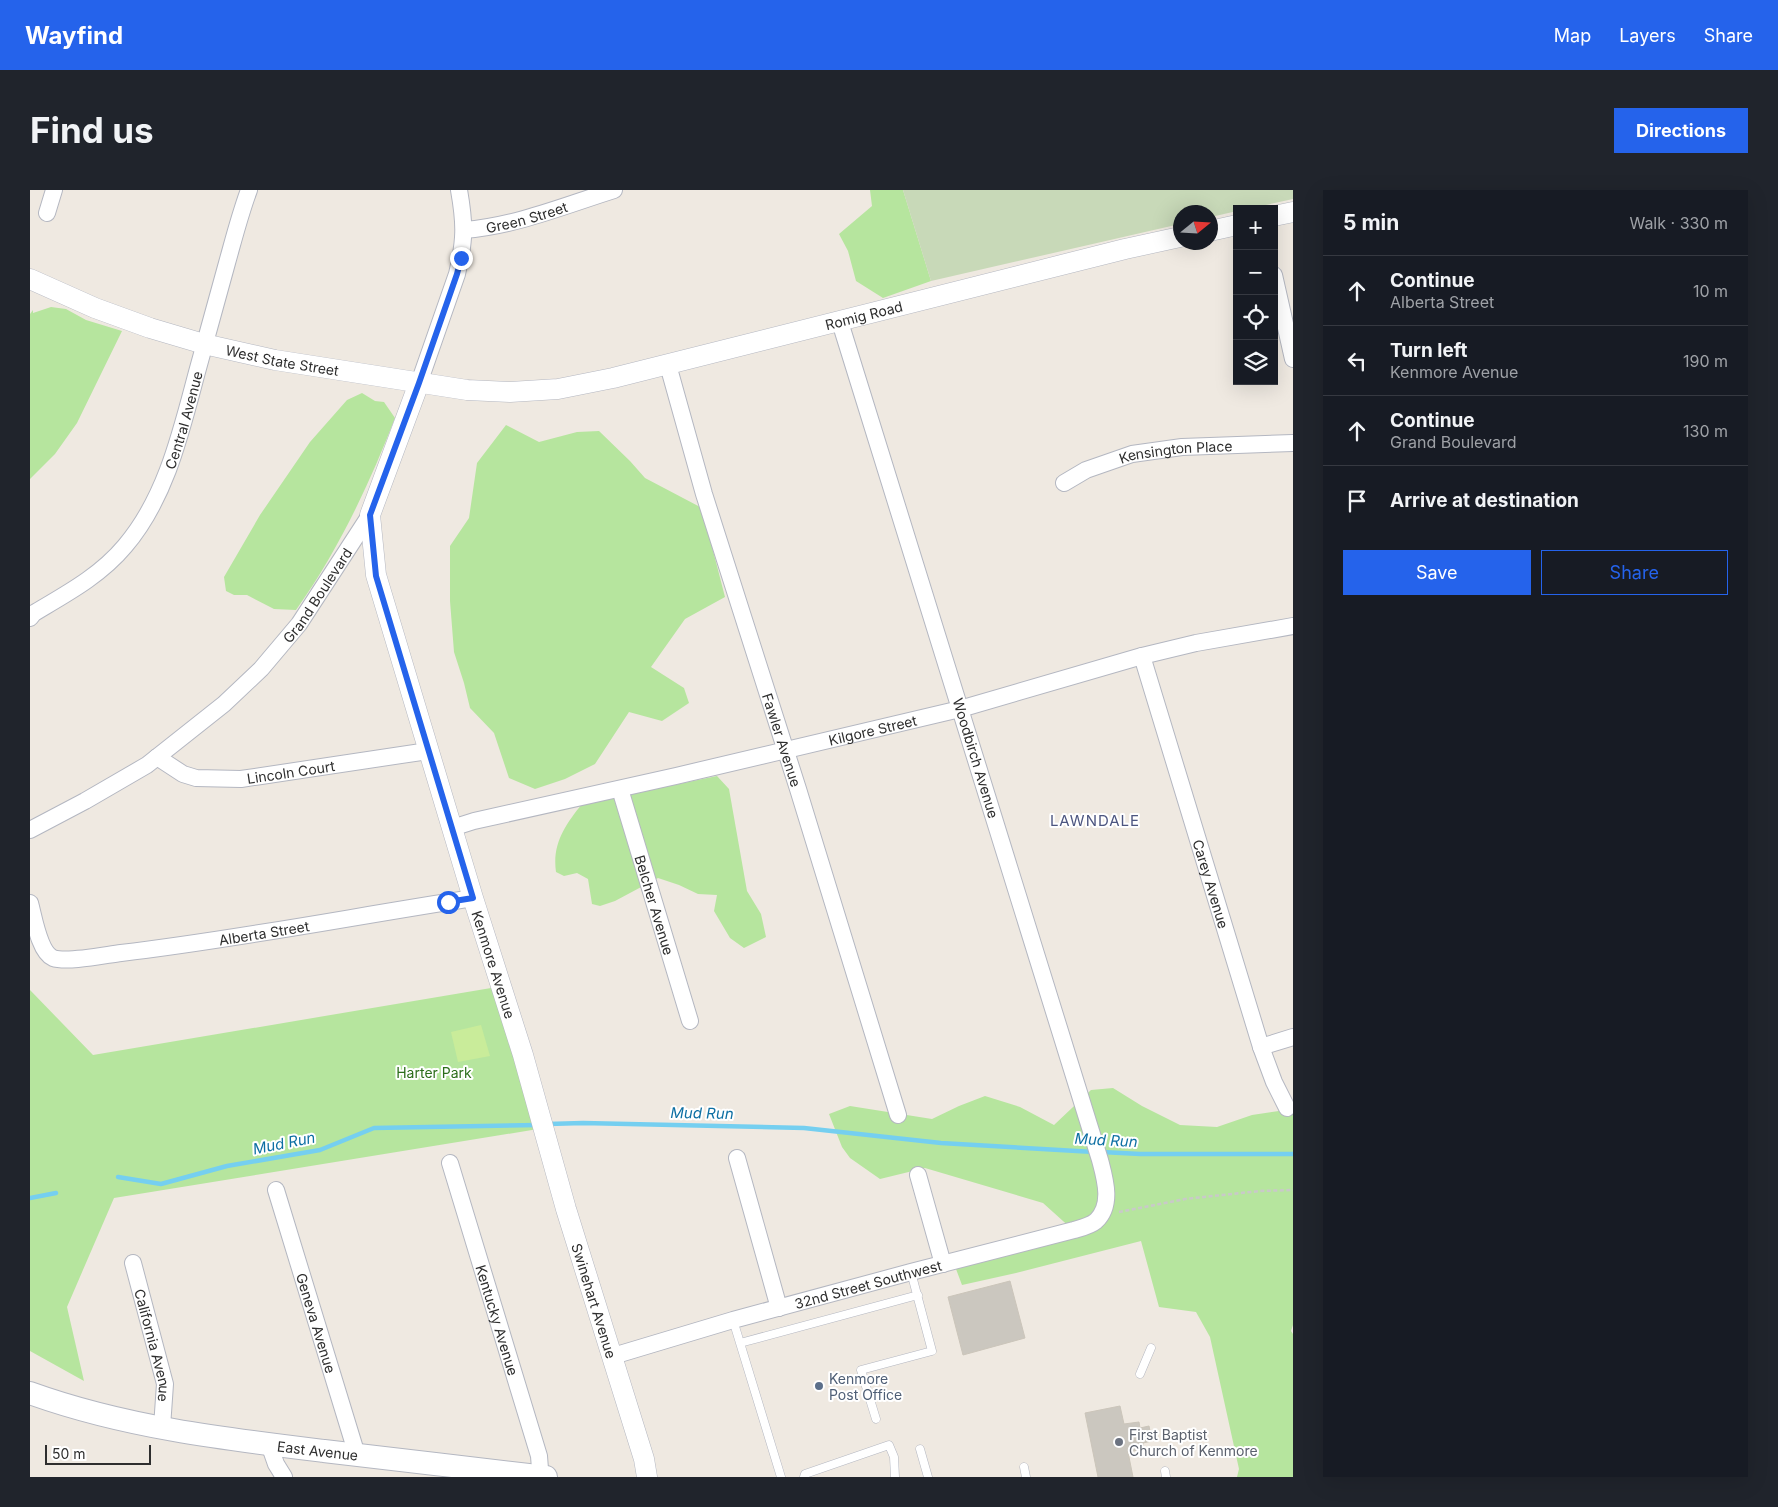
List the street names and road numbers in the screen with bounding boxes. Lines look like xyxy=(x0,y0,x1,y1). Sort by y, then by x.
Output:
street label: Green Street xyxy=(485,197,570,236)
street label: Romig Road xyxy=(823,297,904,333)
street label: West State Street xyxy=(224,341,341,378)
street label: Central Avenue xyxy=(161,369,205,471)
street label: Kensington Place xyxy=(1116,437,1233,466)
street label: Grand Boulevard xyxy=(279,544,355,646)
street label: Fawler Avenue xyxy=(759,691,805,789)
street label: Woodbirch Avenue xyxy=(950,696,1002,820)
street label: Kilgore Street xyxy=(827,711,919,748)
street label: Lincoln Court xyxy=(246,757,336,787)
street label: Carey Avenue xyxy=(1190,837,1233,930)
street label: Belcher Avenue xyxy=(632,853,678,957)
street label: Kenmore Avenue xyxy=(469,908,519,1020)
street label: Alberta Street xyxy=(218,917,311,948)
street label: Swinehart Avenue xyxy=(569,1241,621,1360)
street label: 32nd Street Southwest xyxy=(793,1256,944,1312)
street label: Kentucky Avenue xyxy=(473,1262,522,1377)
street label: Geneva Avenue xyxy=(293,1271,340,1375)
street label: California Avenue xyxy=(132,1287,174,1403)
street label: East Avenue xyxy=(276,1437,359,1463)

